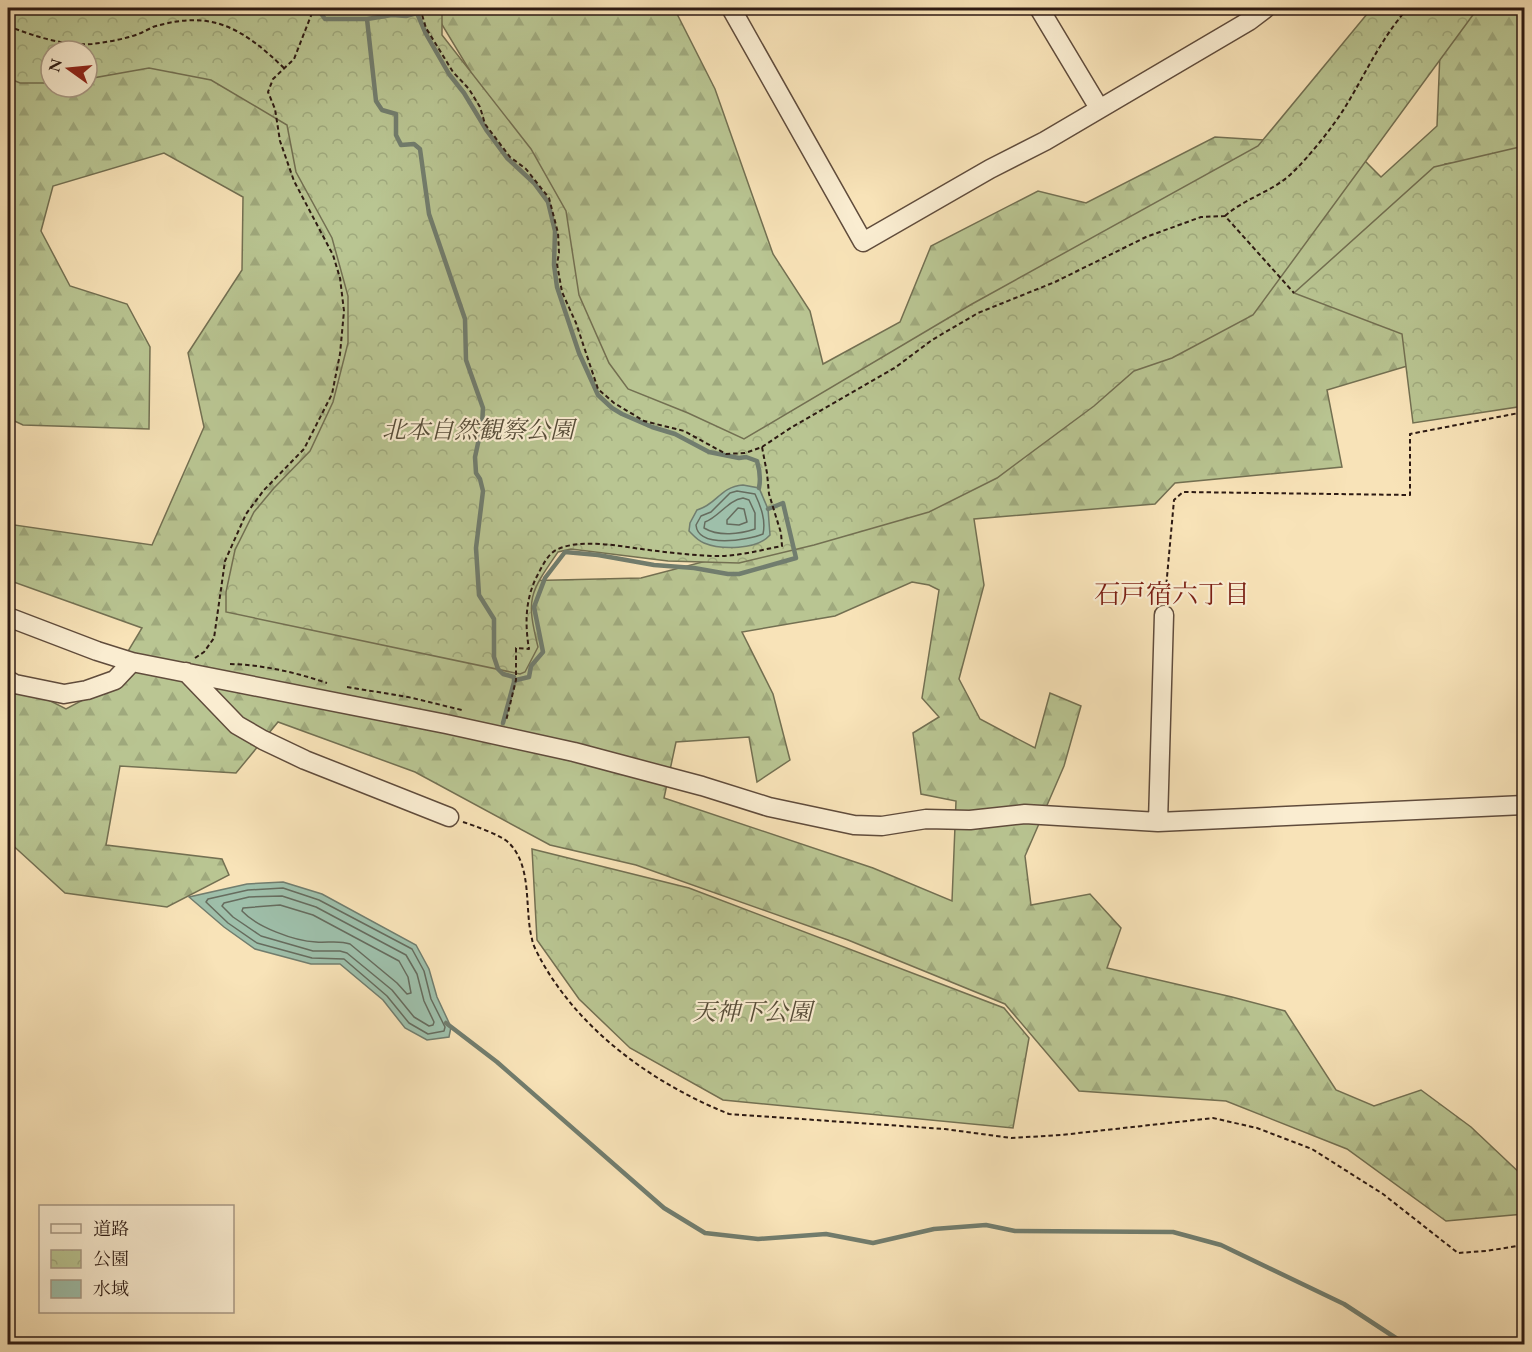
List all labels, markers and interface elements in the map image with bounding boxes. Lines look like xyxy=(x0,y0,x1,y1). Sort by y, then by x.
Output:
north arrow xyxy=(39,39,99,99)
text: N xyxy=(43,56,67,74)
park label: 北本自然観察公園 xyxy=(382,414,578,445)
district label: 石戸宿六丁目 xyxy=(1094,577,1250,611)
park label: 天神下公園 xyxy=(692,996,816,1027)
legend xyxy=(39,1205,234,1313)
text: 道路 xyxy=(93,1217,129,1240)
text: 公園 xyxy=(93,1247,129,1270)
text: 水域 xyxy=(93,1277,129,1300)

